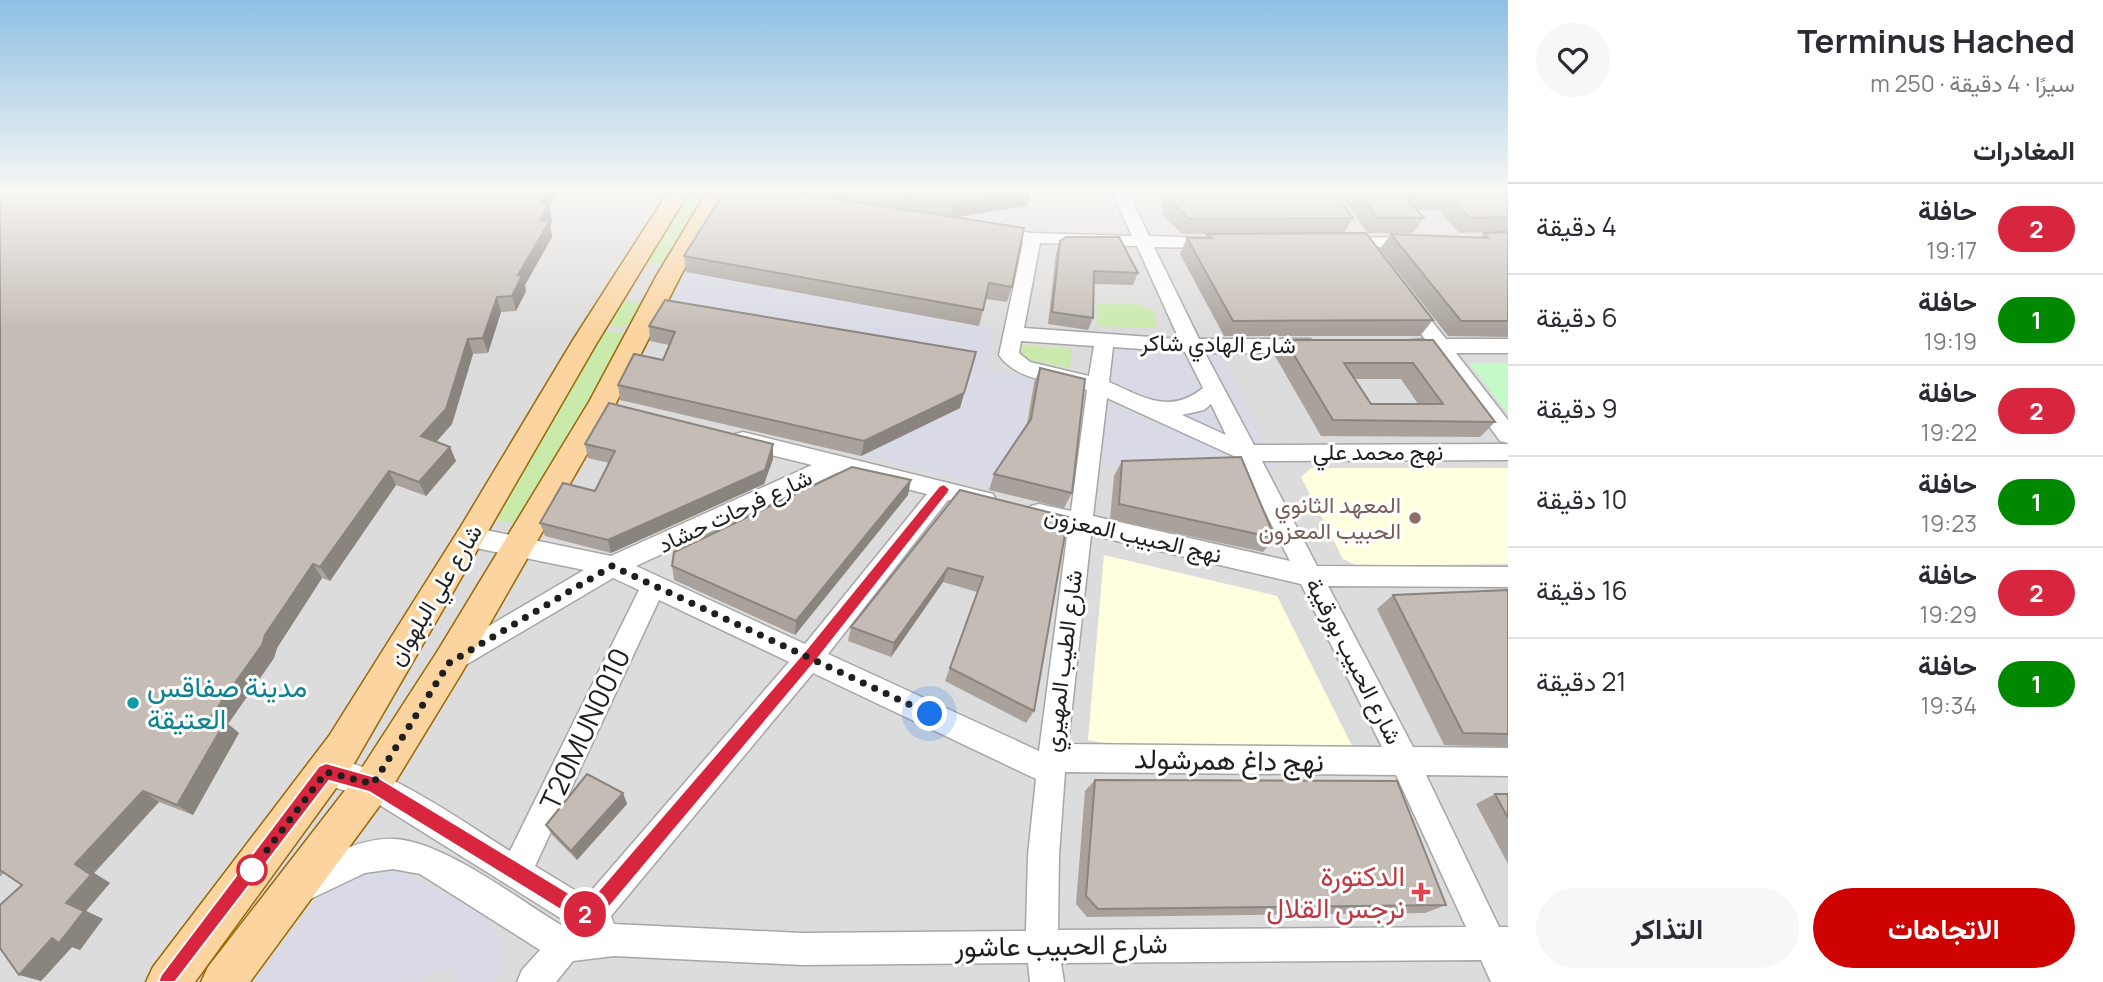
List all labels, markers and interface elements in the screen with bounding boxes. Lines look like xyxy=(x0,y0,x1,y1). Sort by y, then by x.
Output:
text: Terminus Hached xyxy=(1797,18,2075,63)
button: heart xyxy=(1536,23,1610,97)
text: سيرًا · 4 دقيقة · 250 m xyxy=(1870,67,2075,99)
text: المغادرات xyxy=(1973,132,2075,168)
text: حافلة xyxy=(1918,192,1977,228)
text: 4 دقيقة xyxy=(1536,208,1617,244)
text: 2 xyxy=(2029,212,2044,245)
text: 19:17 xyxy=(1926,234,1977,266)
text: حافلة xyxy=(1918,283,1977,319)
text: 6 دقيقة xyxy=(1536,299,1618,335)
text: 1 xyxy=(2031,303,2042,336)
text: 19:19 xyxy=(1924,325,1977,357)
street label: شارع الهادي شاكر xyxy=(1139,326,1296,364)
text: حافلة xyxy=(1918,374,1977,410)
text: 9 دقيقة xyxy=(1536,390,1618,426)
text: 2 xyxy=(2029,394,2044,427)
text: 19:22 xyxy=(1921,416,1977,448)
street label: نهج محمد علي xyxy=(1313,435,1443,471)
street label: شارع فرحات حشاد xyxy=(652,460,817,561)
text: حافلة xyxy=(1918,465,1977,501)
text: 10 دقيقة xyxy=(1536,481,1627,517)
text: 1 xyxy=(2031,485,2042,518)
place label: المعهد الثانوي الحبيب المعزون xyxy=(1258,488,1401,546)
street label: نهج الحبيب المعزون xyxy=(1041,498,1225,571)
text: 19:23 xyxy=(1921,507,1977,539)
marker: المعهد الثانوي الحبيب المعزون xyxy=(1407,510,1423,526)
street label: شارع علي البلهوان xyxy=(379,518,492,673)
text: حافلة xyxy=(1918,556,1977,592)
street label: شارع الطيب المهيري xyxy=(1035,568,1093,754)
street label: شارع الحبيب بورقيبة xyxy=(1298,572,1411,750)
text: 16 دقيقة xyxy=(1536,572,1628,608)
text: 2 xyxy=(2029,576,2044,609)
text: 19:29 xyxy=(1920,598,1977,630)
street label: T20MUN0010 xyxy=(530,642,638,816)
text: حافلة xyxy=(1918,647,1977,683)
text: 21 دقيقة xyxy=(1536,663,1626,699)
place label: مدينة صفاقس العتيقة xyxy=(147,667,307,737)
text: 1 xyxy=(2031,667,2042,700)
text: 19:34 xyxy=(1921,689,1977,721)
marker: مدينة صفاقس العتيقة xyxy=(125,695,141,711)
your location xyxy=(912,696,947,731)
street label: نهج داغ همرشولد xyxy=(1134,738,1324,782)
unlabelled marker xyxy=(237,855,267,885)
place label: الدكتورة نرجس القلال xyxy=(1266,856,1405,926)
marker: الدكتورة نرجس القلال xyxy=(1411,882,1431,902)
button: التذاكر xyxy=(1536,888,1799,968)
button: الاتجاهات xyxy=(1813,888,2075,968)
line badge: 2 xyxy=(562,891,608,937)
text: 2 xyxy=(578,897,592,930)
street label: شارع الحبيب عاشور xyxy=(953,923,1168,966)

